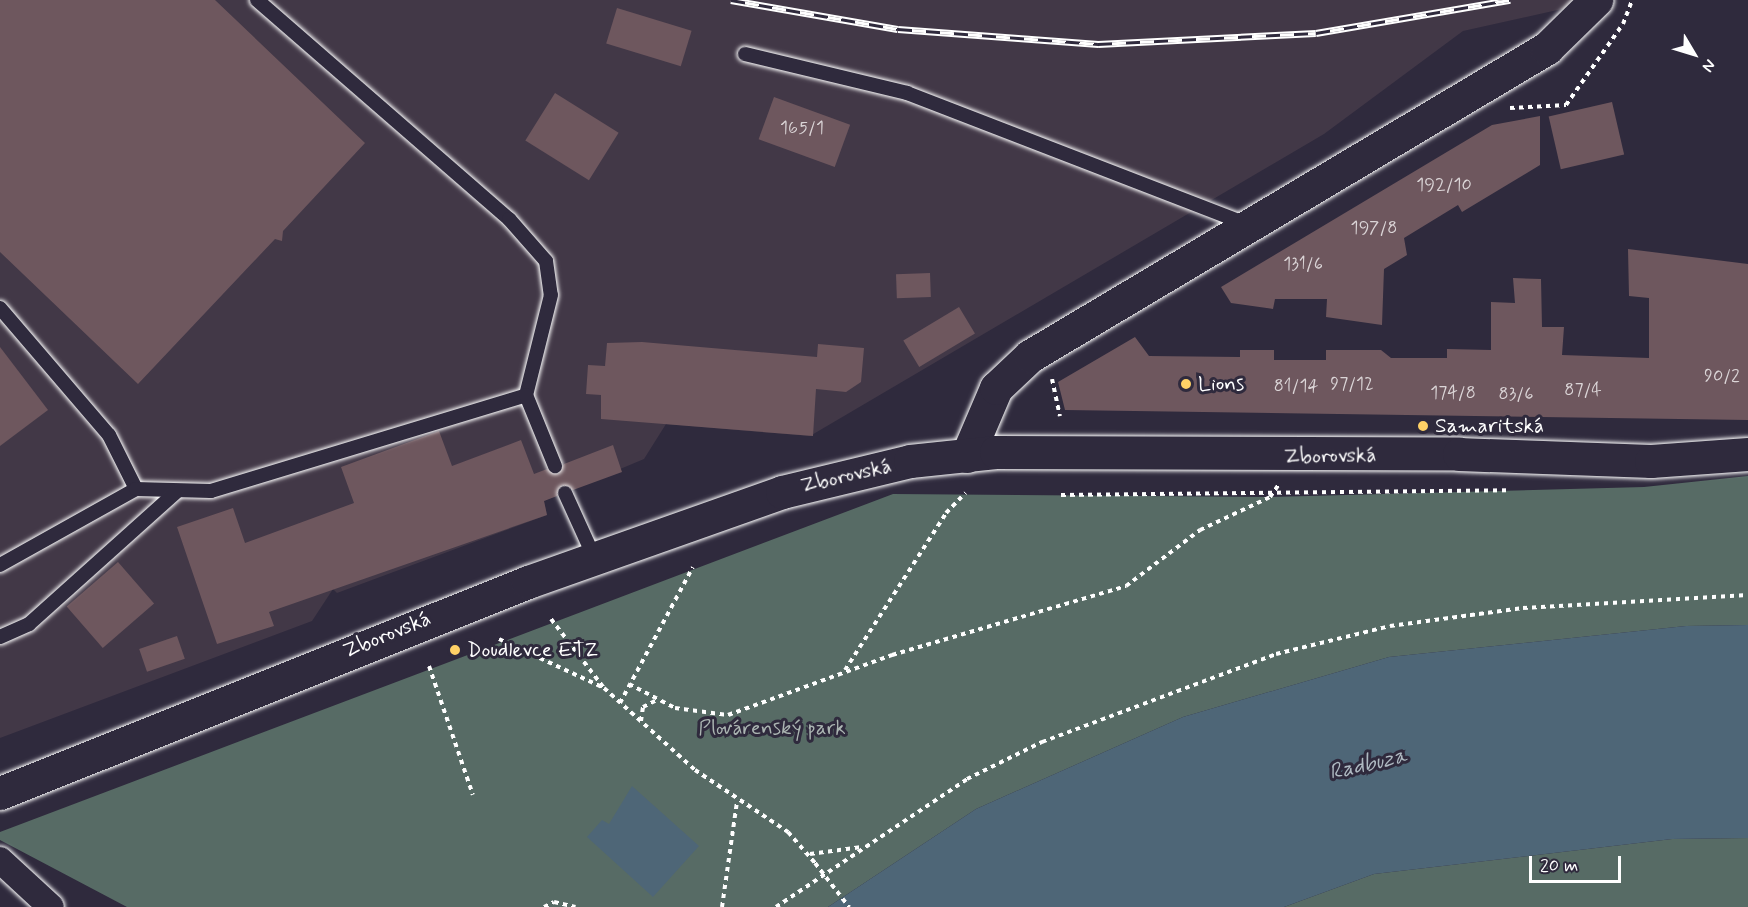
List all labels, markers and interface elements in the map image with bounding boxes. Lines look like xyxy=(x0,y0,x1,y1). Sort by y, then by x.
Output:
north arrow xyxy=(1664,24,1724,84)
text: N xyxy=(1697,55,1720,76)
house number: 165/1 xyxy=(780,117,824,139)
house number: 192/10 xyxy=(1416,174,1472,196)
house number: 197/8 xyxy=(1351,217,1397,239)
house number: 131/6 xyxy=(1283,253,1323,275)
house number: 90/2 xyxy=(1704,365,1740,387)
place label: Lions xyxy=(1198,371,1244,397)
house number: 97/12 xyxy=(1330,373,1374,395)
house number: 81/14 xyxy=(1274,375,1318,397)
marker: Lions xyxy=(1179,377,1193,391)
house number: 87/4 xyxy=(1564,379,1602,401)
house number: 174/8 xyxy=(1430,382,1476,404)
house number: 83/6 xyxy=(1499,383,1533,405)
place label: Samaritská xyxy=(1435,413,1544,439)
marker: Samaritská xyxy=(1416,419,1430,433)
street label: Zborovská xyxy=(1284,443,1376,469)
street label: Zborovská xyxy=(798,453,894,499)
street label: Zborovská xyxy=(339,606,435,664)
place label: Doudlevce ETZ xyxy=(467,637,595,663)
marker: Doudlevce ETZ xyxy=(448,643,462,657)
park label: Plovárenský park xyxy=(698,715,846,741)
water label: Radbuza xyxy=(1327,743,1409,787)
scale bar xyxy=(1532,844,1624,882)
text: 20 m xyxy=(1540,854,1578,878)

